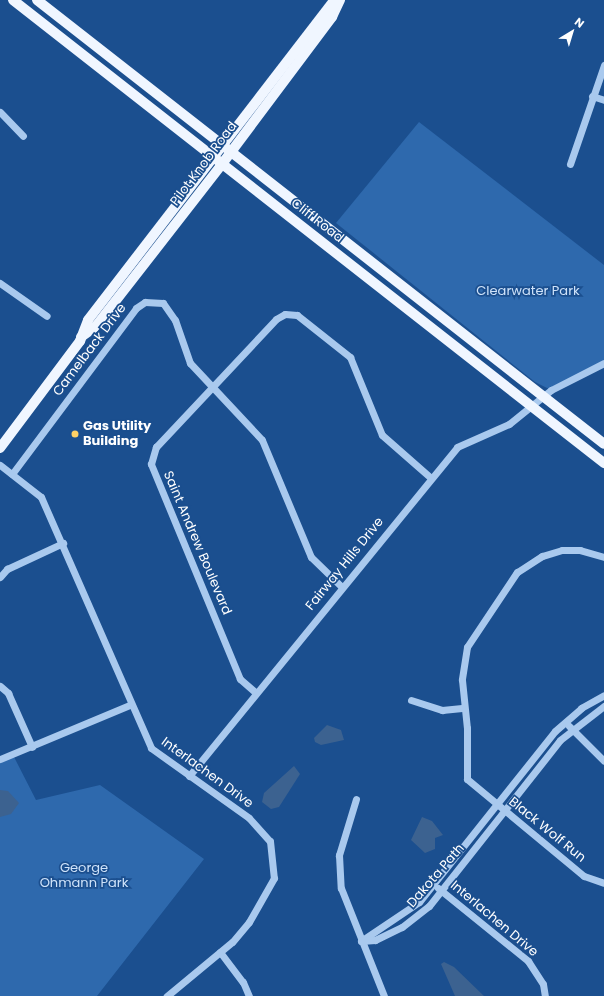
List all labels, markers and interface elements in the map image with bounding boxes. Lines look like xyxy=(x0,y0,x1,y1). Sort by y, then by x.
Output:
north arrow xyxy=(552,12,592,52)
text: N xyxy=(571,14,588,31)
street label: Pilot Knob Road xyxy=(167,119,241,209)
street label: Cliff Road xyxy=(288,196,346,246)
park label: Clearwater Park xyxy=(476,283,580,299)
street label: Camelback Drive xyxy=(50,301,130,399)
place label: Gas Utility Building xyxy=(83,419,151,450)
marker: Gas Utility Building xyxy=(70,429,80,439)
street label: Saint Andrew Boulevard xyxy=(160,469,234,617)
street label: Fairway Hills Drive xyxy=(303,514,387,614)
street label: Interlachen Drive xyxy=(158,734,256,812)
street label: Black Wolf Run xyxy=(505,794,589,866)
street label: Dakota Path xyxy=(404,841,468,911)
park label: George Ohmann Park xyxy=(40,861,128,892)
street label: Interlachen Drive xyxy=(447,878,541,960)

